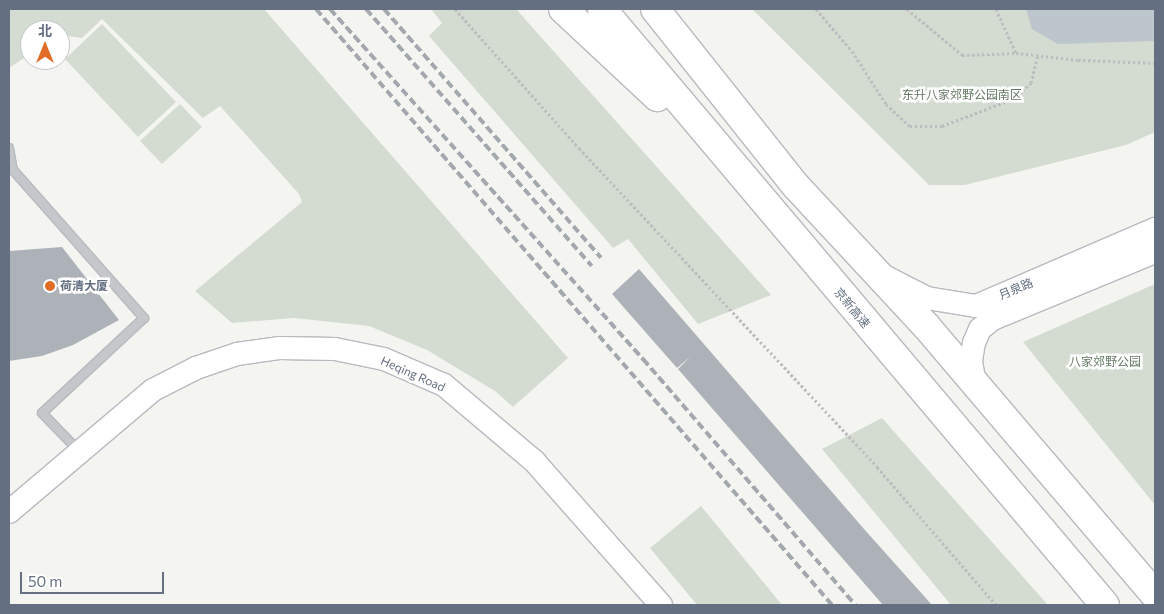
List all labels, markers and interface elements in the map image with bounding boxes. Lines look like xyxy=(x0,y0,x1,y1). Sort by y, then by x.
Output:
north arrow xyxy=(20,20,70,70)
text: 北 xyxy=(38,22,52,39)
park label: 东升八家郊野公园南区 xyxy=(902,88,1022,102)
street label: 月泉路 xyxy=(997,275,1035,303)
place label: 荷清大厦 xyxy=(60,279,108,293)
marker: 荷清大厦 xyxy=(44,280,56,292)
street label: 京新高速 xyxy=(831,285,873,331)
street label: Heqing Road xyxy=(378,353,448,395)
park label: 八家郊野公园 xyxy=(1069,355,1141,369)
scale bar xyxy=(22,562,166,594)
text: 50 m xyxy=(28,572,62,590)

